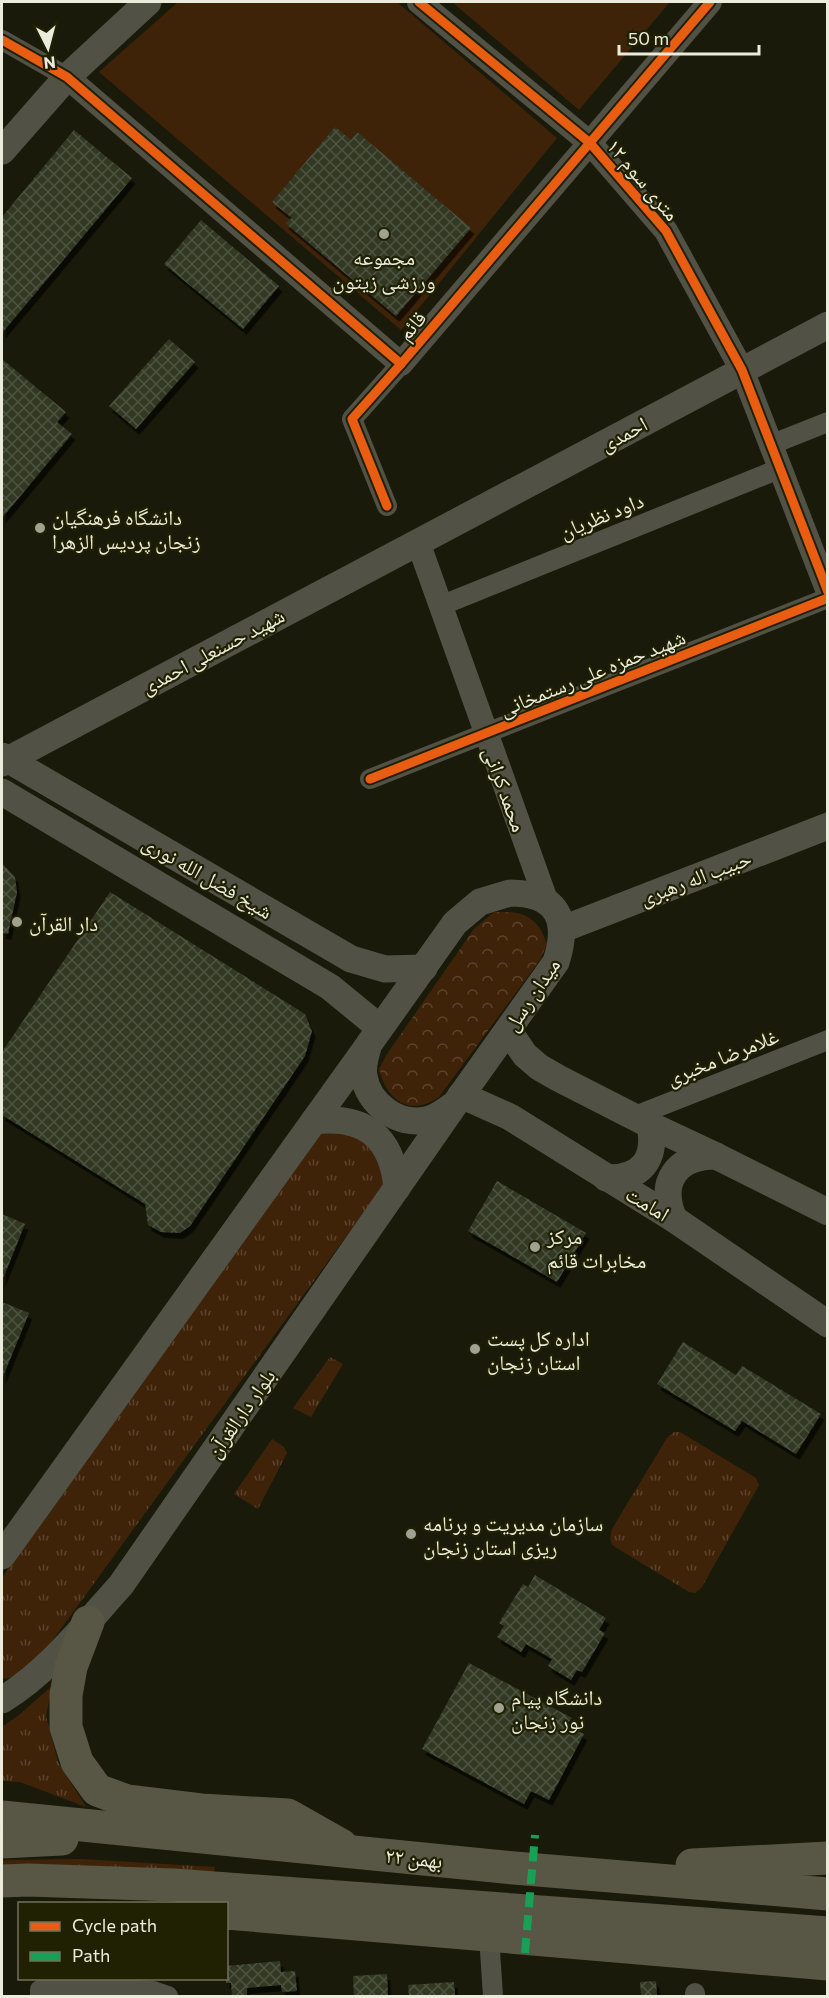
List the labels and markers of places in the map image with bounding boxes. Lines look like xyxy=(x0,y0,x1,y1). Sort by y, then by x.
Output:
marker: مجموعه ورزشی زیتون xyxy=(377,227,391,241)
place label: مجموعه ورزشی زیتون xyxy=(332,244,436,295)
place label: دانشگاه فرهنگیان زنجان پردیس الزهرا xyxy=(52,504,201,555)
marker: دانشگاه فرهنگیان زنجان پردیس الزهرا xyxy=(33,521,47,535)
place label: دار القرآن xyxy=(29,910,98,936)
marker: دار القرآن xyxy=(10,915,24,929)
place label: مرکز مخابرات قائم xyxy=(546,1223,646,1275)
marker: مرکز مخابرات قائم xyxy=(528,1240,542,1254)
place label: اداره کل پست استان زنجان xyxy=(487,1325,590,1375)
marker: اداره کل پست استان زنجان xyxy=(468,1342,482,1356)
place label: سازمان مدیریت و برنامه ریزی استان زنجان xyxy=(423,1510,603,1560)
marker: سازمان مدیریت و برنامه ریزی استان زنجان xyxy=(404,1527,418,1541)
place label: دانشگاه پیام نور زنجان xyxy=(511,1684,602,1734)
marker: دانشگاه پیام نور زنجان xyxy=(492,1701,506,1715)

